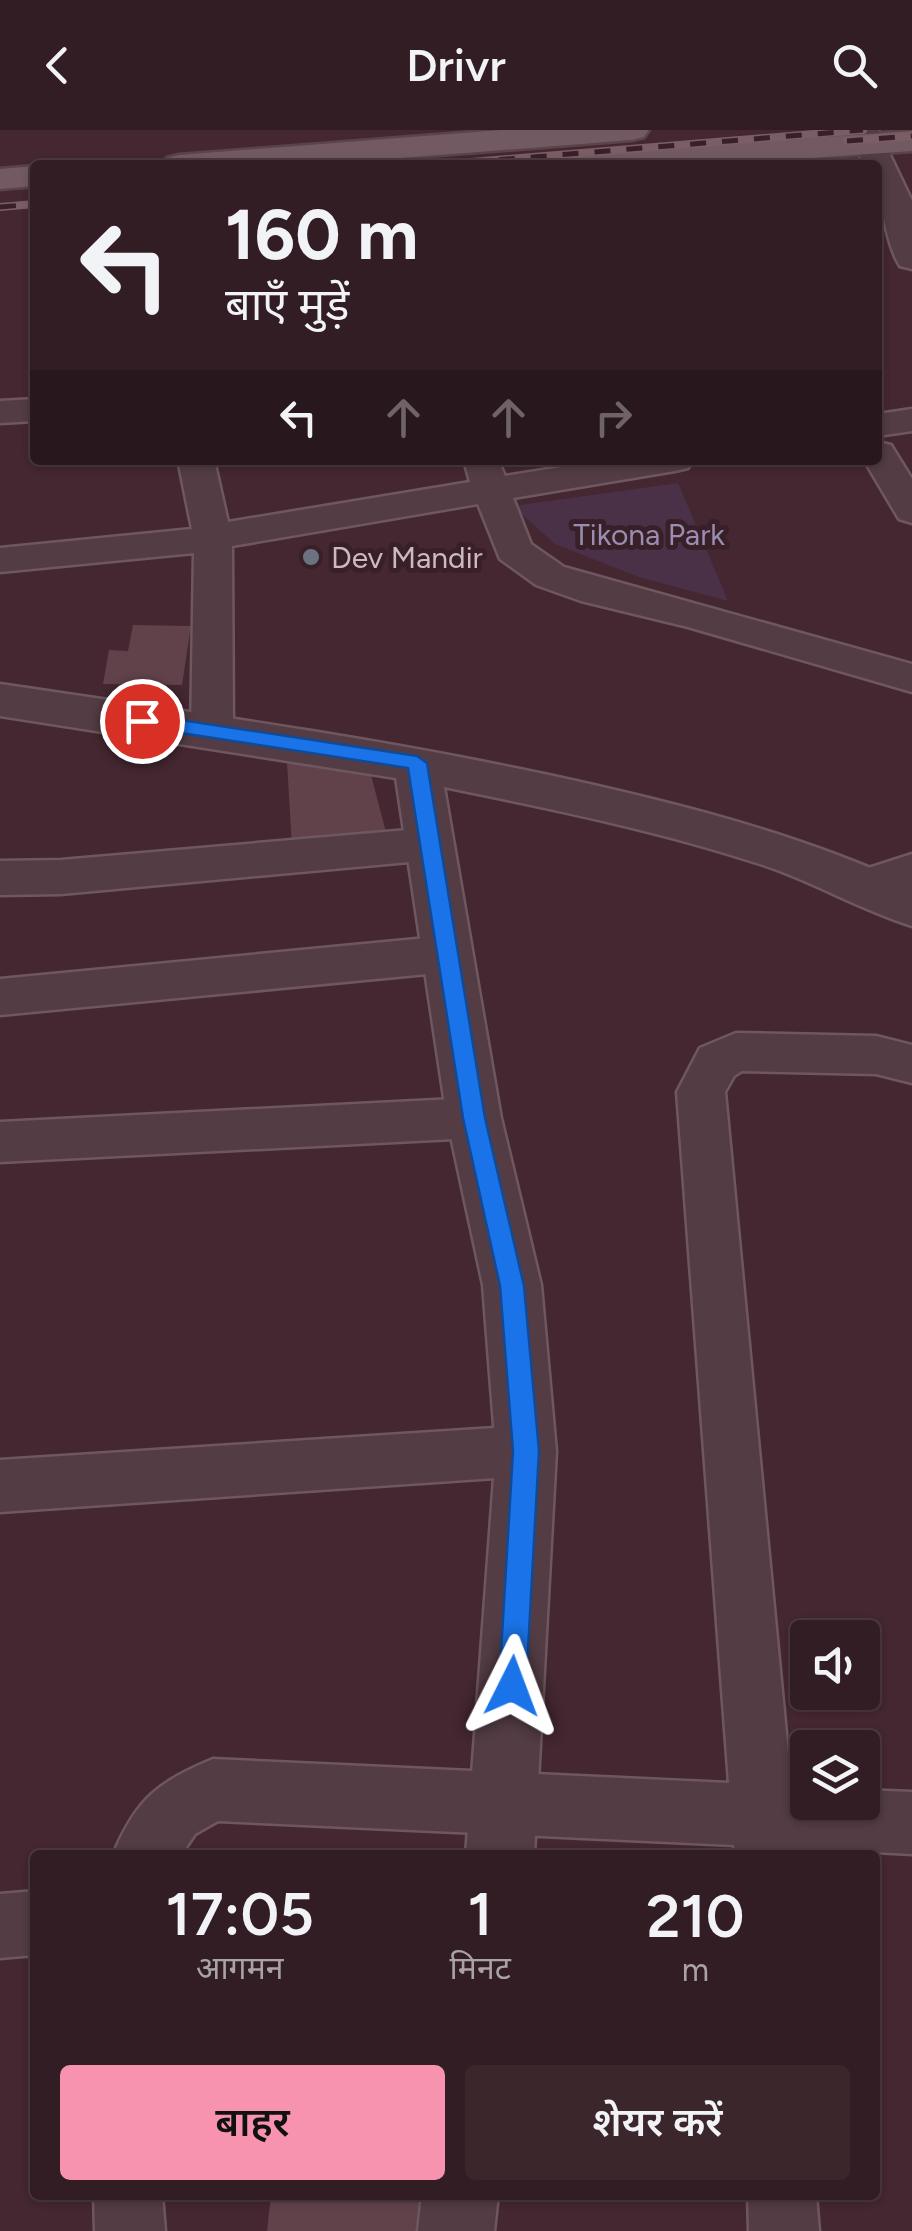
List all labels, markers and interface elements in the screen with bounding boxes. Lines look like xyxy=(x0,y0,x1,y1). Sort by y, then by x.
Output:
icon: back xyxy=(30,38,85,93)
text: Drivr xyxy=(406,38,506,92)
icon: search xyxy=(827,38,882,93)
text: 160 m xyxy=(225,192,418,277)
icon: left xyxy=(60,200,190,330)
text: बाएँ मुड़ें xyxy=(225,277,349,331)
icon: left xyxy=(271,390,326,445)
icon: ahead xyxy=(376,390,431,445)
icon: ahead xyxy=(481,390,536,445)
icon: right xyxy=(586,390,641,445)
park label: Tikona Park xyxy=(573,516,725,553)
place label: Dev Mandir xyxy=(331,539,483,576)
marker: Dev Mandir xyxy=(300,546,322,568)
pin xyxy=(100,679,185,764)
icon: arrive xyxy=(115,694,170,749)
map controls xyxy=(790,1620,880,1820)
button: sound xyxy=(790,1620,880,1710)
position arrow xyxy=(460,1634,564,1738)
button: layers xyxy=(790,1730,880,1820)
text: 17:05 xyxy=(166,1878,314,1950)
text: 1 xyxy=(468,1878,493,1950)
text: 210 xyxy=(646,1880,744,1952)
text: आगमन xyxy=(196,1949,284,1987)
text: मिनट xyxy=(449,1949,511,1987)
text: m xyxy=(682,1951,709,1989)
button: बाहर xyxy=(60,2065,445,2180)
button: शेयर करें xyxy=(465,2065,850,2180)

